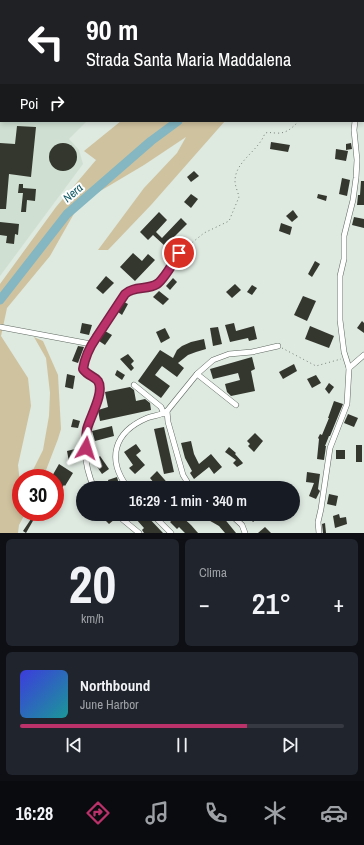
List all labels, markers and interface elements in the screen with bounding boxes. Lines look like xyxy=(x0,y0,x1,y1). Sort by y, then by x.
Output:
text: 90 m xyxy=(86,11,138,49)
icon: left xyxy=(20,16,72,68)
text: Strada Santa Maria Maddalena xyxy=(86,47,291,72)
icon: right xyxy=(46,92,68,114)
text: Poi xyxy=(20,93,38,114)
water label: Nera xyxy=(60,180,87,206)
pin xyxy=(162,236,196,270)
icon: arrive xyxy=(168,242,190,264)
position arrow xyxy=(65,427,107,469)
speed limit sign: 30 xyxy=(12,469,64,521)
text: 16:29 · 1 min · 340 m xyxy=(129,490,247,511)
text: 20 xyxy=(69,549,116,619)
text: Clima xyxy=(199,564,227,581)
text: 21° xyxy=(252,583,291,623)
text: − xyxy=(199,589,210,619)
text: + xyxy=(333,589,344,619)
text: km/h xyxy=(81,610,104,627)
text: Northbound xyxy=(80,675,150,696)
text: June Harbor xyxy=(80,696,139,713)
icon: previous xyxy=(63,734,85,756)
icon: pause xyxy=(171,734,193,756)
icon: next xyxy=(279,734,301,756)
icon: directions xyxy=(84,799,112,827)
icon: music xyxy=(143,799,171,827)
icon: phone xyxy=(202,799,230,827)
icon: climate xyxy=(261,799,289,827)
icon: car xyxy=(320,799,348,827)
text: 16:28 xyxy=(16,801,53,826)

